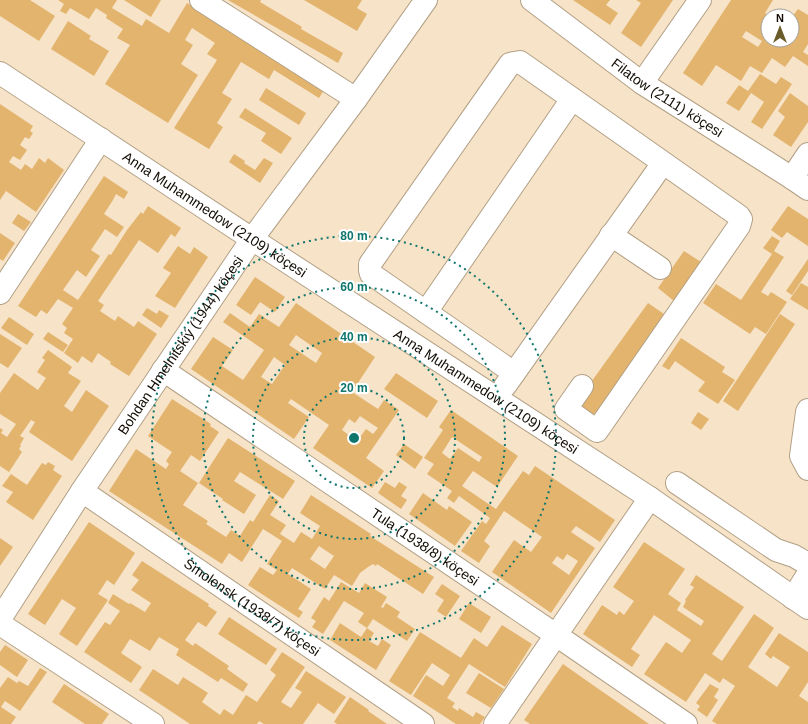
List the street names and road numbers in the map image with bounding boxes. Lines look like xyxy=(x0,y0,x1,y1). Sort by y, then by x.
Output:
street label: Filatow (2111) köçesi xyxy=(608,55,726,140)
street label: Anna Muhammedow (2109) köçesi xyxy=(120,148,310,280)
street label: Bohdan Hmelnitskiý (1944) köçesi xyxy=(115,253,246,437)
street label: Anna Muhammedow (2109) köçesi xyxy=(391,326,581,457)
street label: Tula (1938/8) köçesi xyxy=(368,505,482,589)
street label: Smolensk (1938/7) köçesi xyxy=(181,555,323,659)

